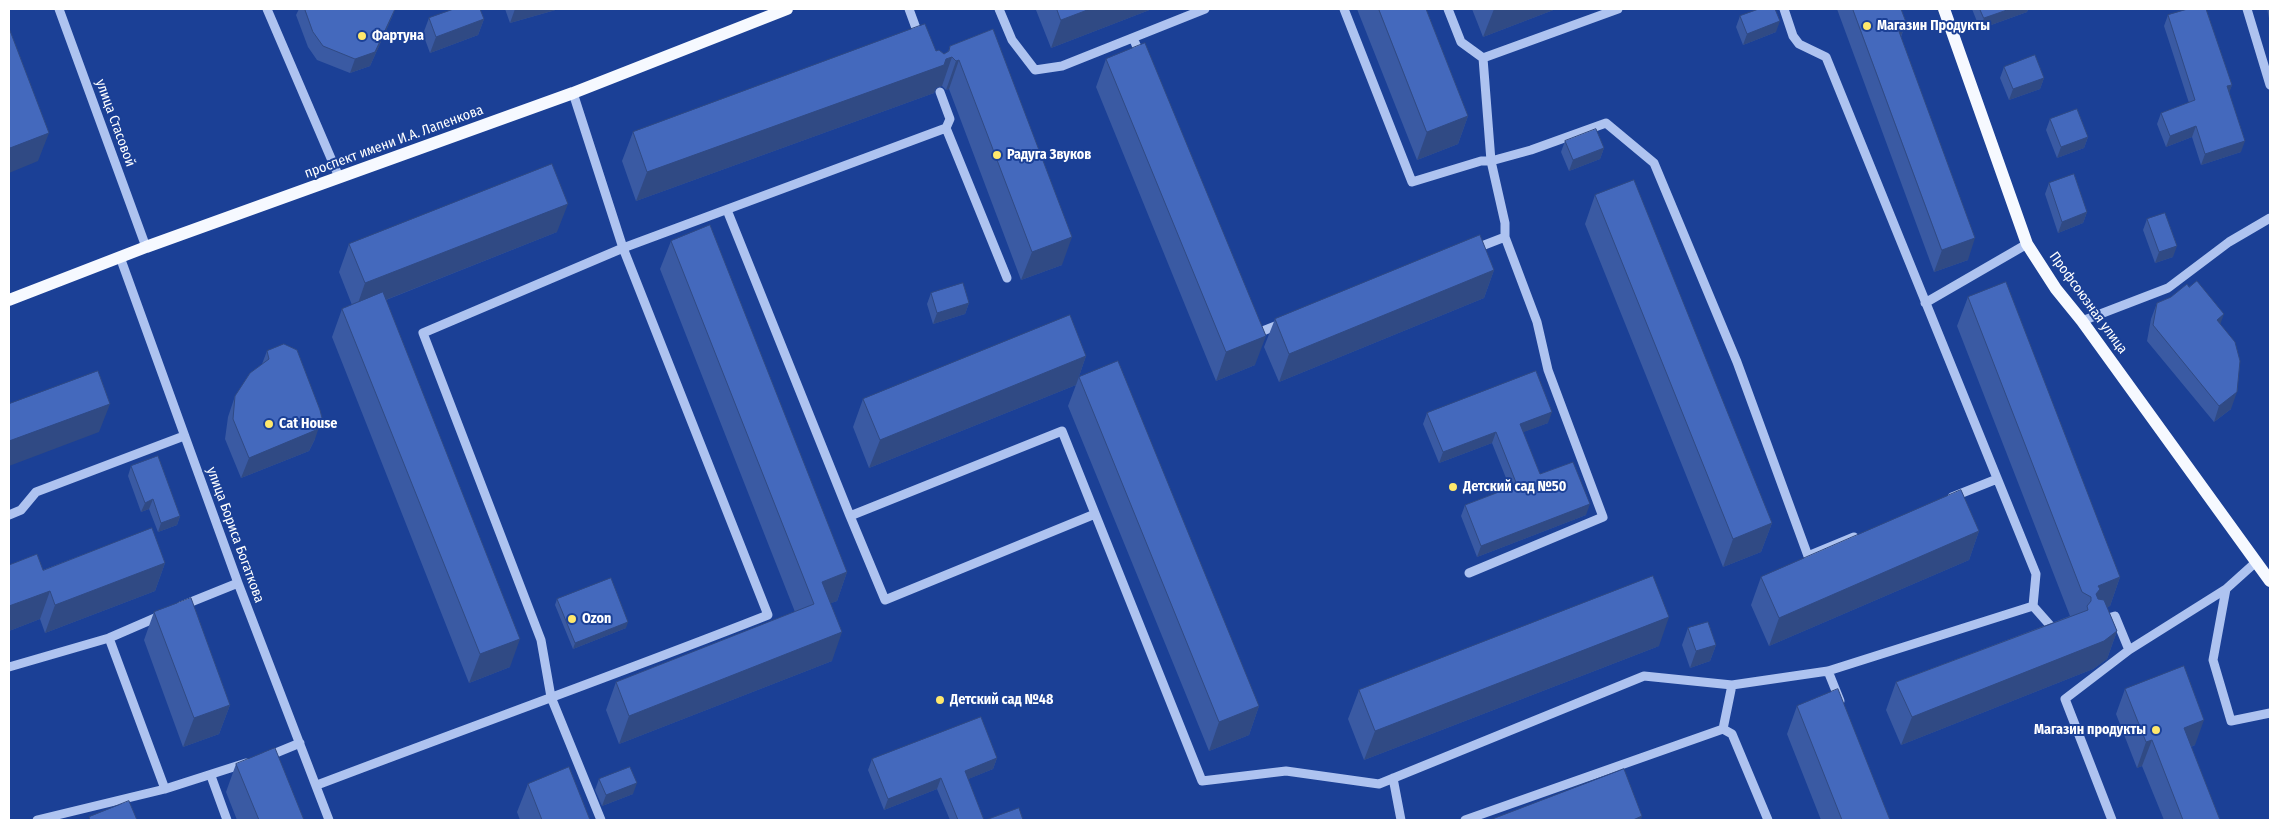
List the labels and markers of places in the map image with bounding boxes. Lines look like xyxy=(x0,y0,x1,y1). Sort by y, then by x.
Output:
place label: Магазин Продукты xyxy=(1877,18,1990,34)
marker: Магазин Продукты xyxy=(1861,20,1873,32)
place label: Фартуна xyxy=(372,28,424,44)
marker: Фартуна xyxy=(356,30,368,42)
place label: Радуга Звуков xyxy=(1007,147,1091,163)
marker: Радуга Звуков xyxy=(991,149,1003,161)
place label: Cat House xyxy=(279,416,337,432)
marker: Cat House xyxy=(263,418,275,430)
place label: Детский сад №50 xyxy=(1463,479,1566,495)
marker: Детский сад №50 xyxy=(1447,481,1459,493)
place label: Ozon xyxy=(582,611,611,627)
marker: Ozon xyxy=(566,613,578,625)
place label: Детский сад №48 xyxy=(950,692,1053,708)
marker: Детский сад №48 xyxy=(934,694,946,706)
place label: Магазин продукты xyxy=(2034,722,2146,738)
marker: Магазин продукты xyxy=(2150,724,2162,736)

